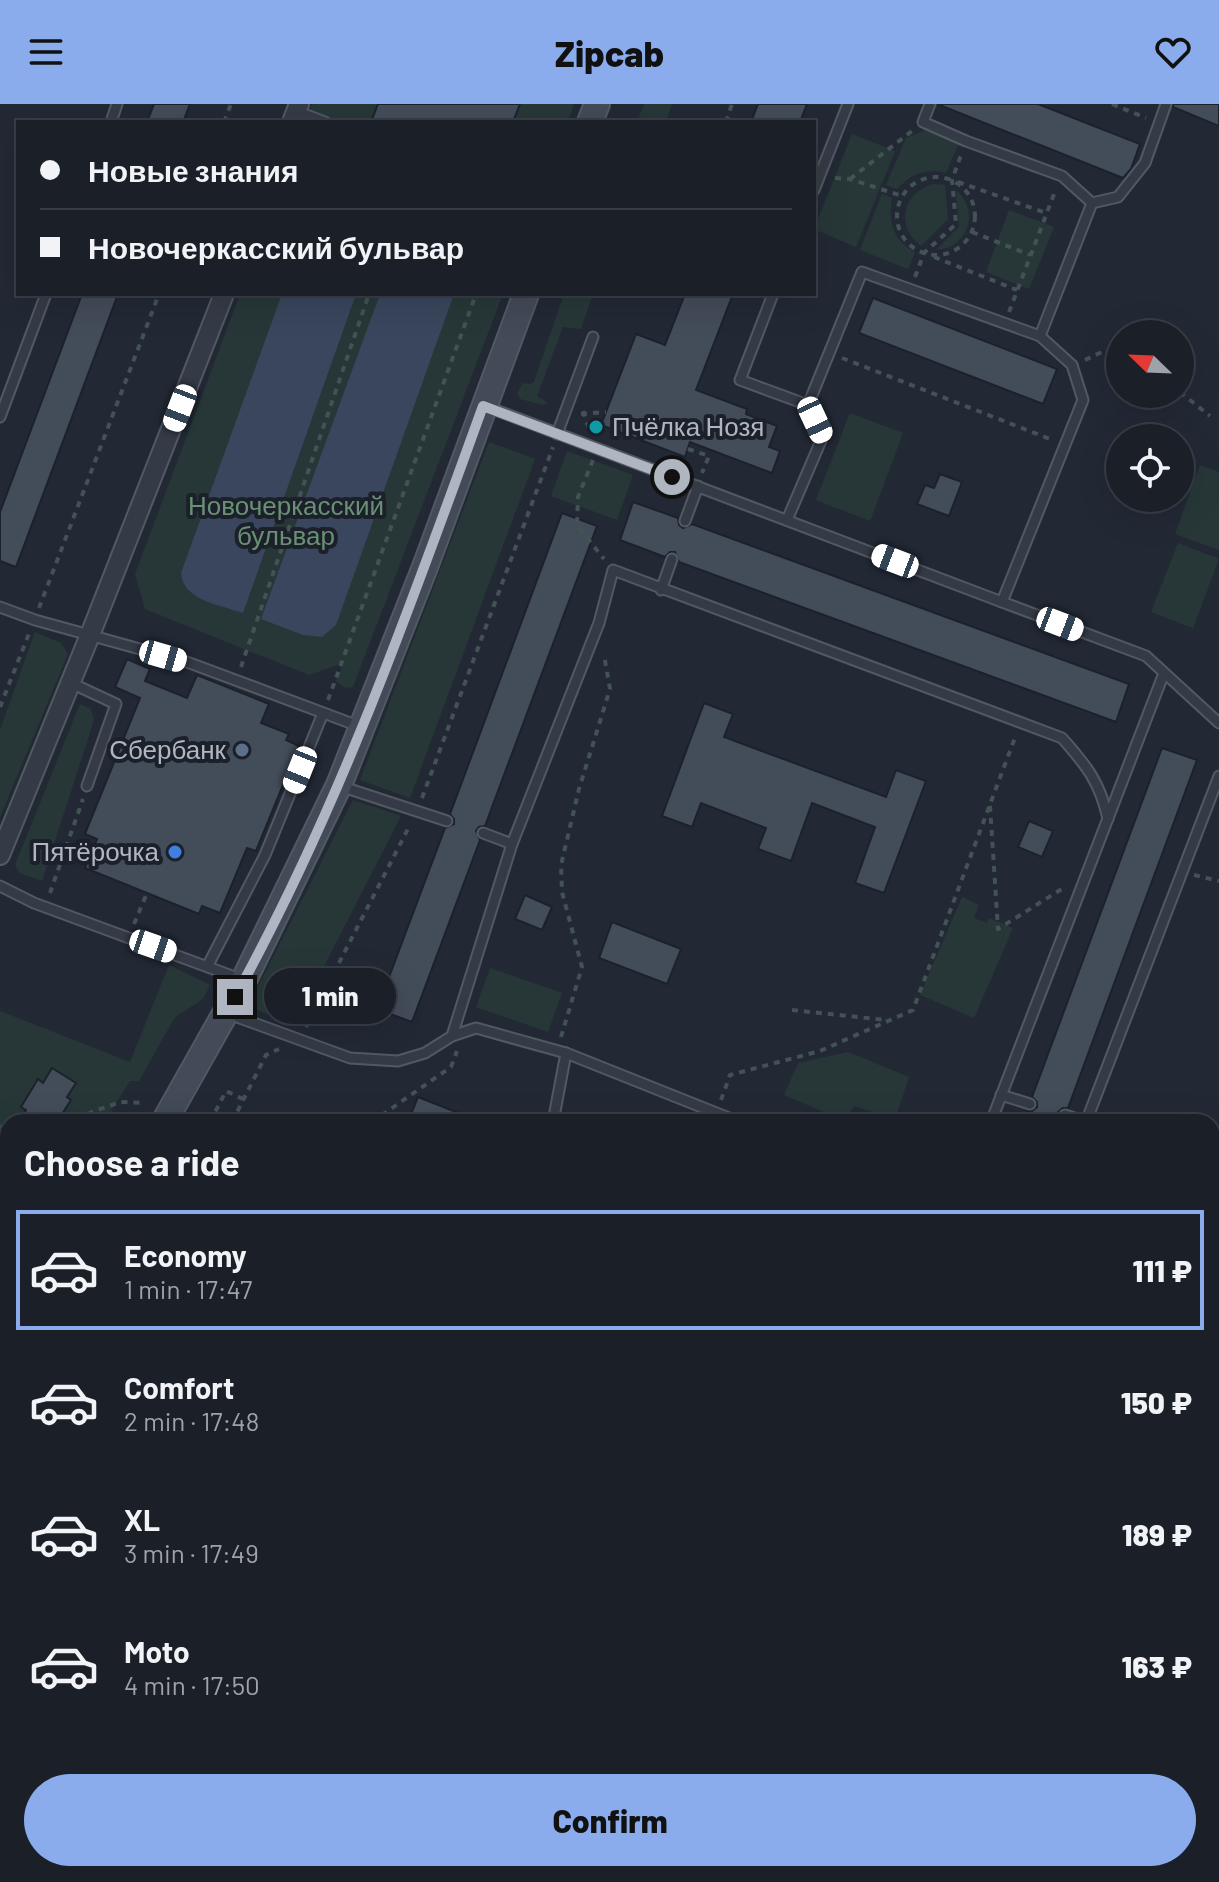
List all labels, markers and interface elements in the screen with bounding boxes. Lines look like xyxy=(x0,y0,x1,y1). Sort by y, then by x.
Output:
icon: menu xyxy=(24,30,68,74)
icon: heart xyxy=(1151,30,1195,74)
text: Zipcab xyxy=(555,31,664,74)
text: Новые знания xyxy=(88,152,299,188)
text: Новочеркасский бульвар xyxy=(88,229,464,265)
north arrow xyxy=(1106,320,1194,408)
map controls xyxy=(1106,320,1194,512)
car xyxy=(160,381,200,435)
car xyxy=(794,393,836,447)
place label: Пчёлка Нозя xyxy=(612,410,764,441)
marker: Пчёлка Нозя xyxy=(587,418,605,436)
button: locate xyxy=(1106,424,1194,512)
route start xyxy=(654,459,690,495)
park label: Новочеркасский бульвар xyxy=(188,489,384,550)
car xyxy=(868,541,922,581)
car xyxy=(1033,604,1087,644)
car xyxy=(137,638,189,674)
place label: Сбербанк xyxy=(109,733,227,764)
marker: Сбербанк xyxy=(233,741,251,759)
car xyxy=(280,743,320,797)
place label: Пятёрочка xyxy=(32,835,160,866)
marker: Пятёрочка xyxy=(166,843,184,861)
car xyxy=(126,927,180,965)
callout: 1 min xyxy=(263,969,395,1025)
route end xyxy=(217,979,253,1015)
text: 1 min xyxy=(301,980,359,1011)
text: Choose a ride xyxy=(24,1140,240,1183)
icon: car xyxy=(28,1234,100,1306)
text: Economy xyxy=(124,1237,247,1273)
text: 111 ₽ xyxy=(1132,1252,1192,1288)
text: 1 min · 17:47 xyxy=(124,1273,252,1304)
icon: car xyxy=(28,1366,100,1438)
text: Comfort xyxy=(124,1369,234,1405)
text: 150 ₽ xyxy=(1121,1384,1192,1420)
text: 2 min · 17:48 xyxy=(124,1405,259,1436)
icon: car xyxy=(28,1498,100,1570)
text: XL xyxy=(124,1501,160,1537)
text: 189 ₽ xyxy=(1122,1516,1192,1552)
text: 3 min · 17:49 xyxy=(124,1537,259,1568)
icon: car xyxy=(28,1630,100,1702)
text: Moto xyxy=(124,1633,190,1669)
text: 163 ₽ xyxy=(1122,1648,1192,1684)
text: 4 min · 17:50 xyxy=(124,1669,260,1700)
button: Confirm xyxy=(24,1774,1196,1866)

